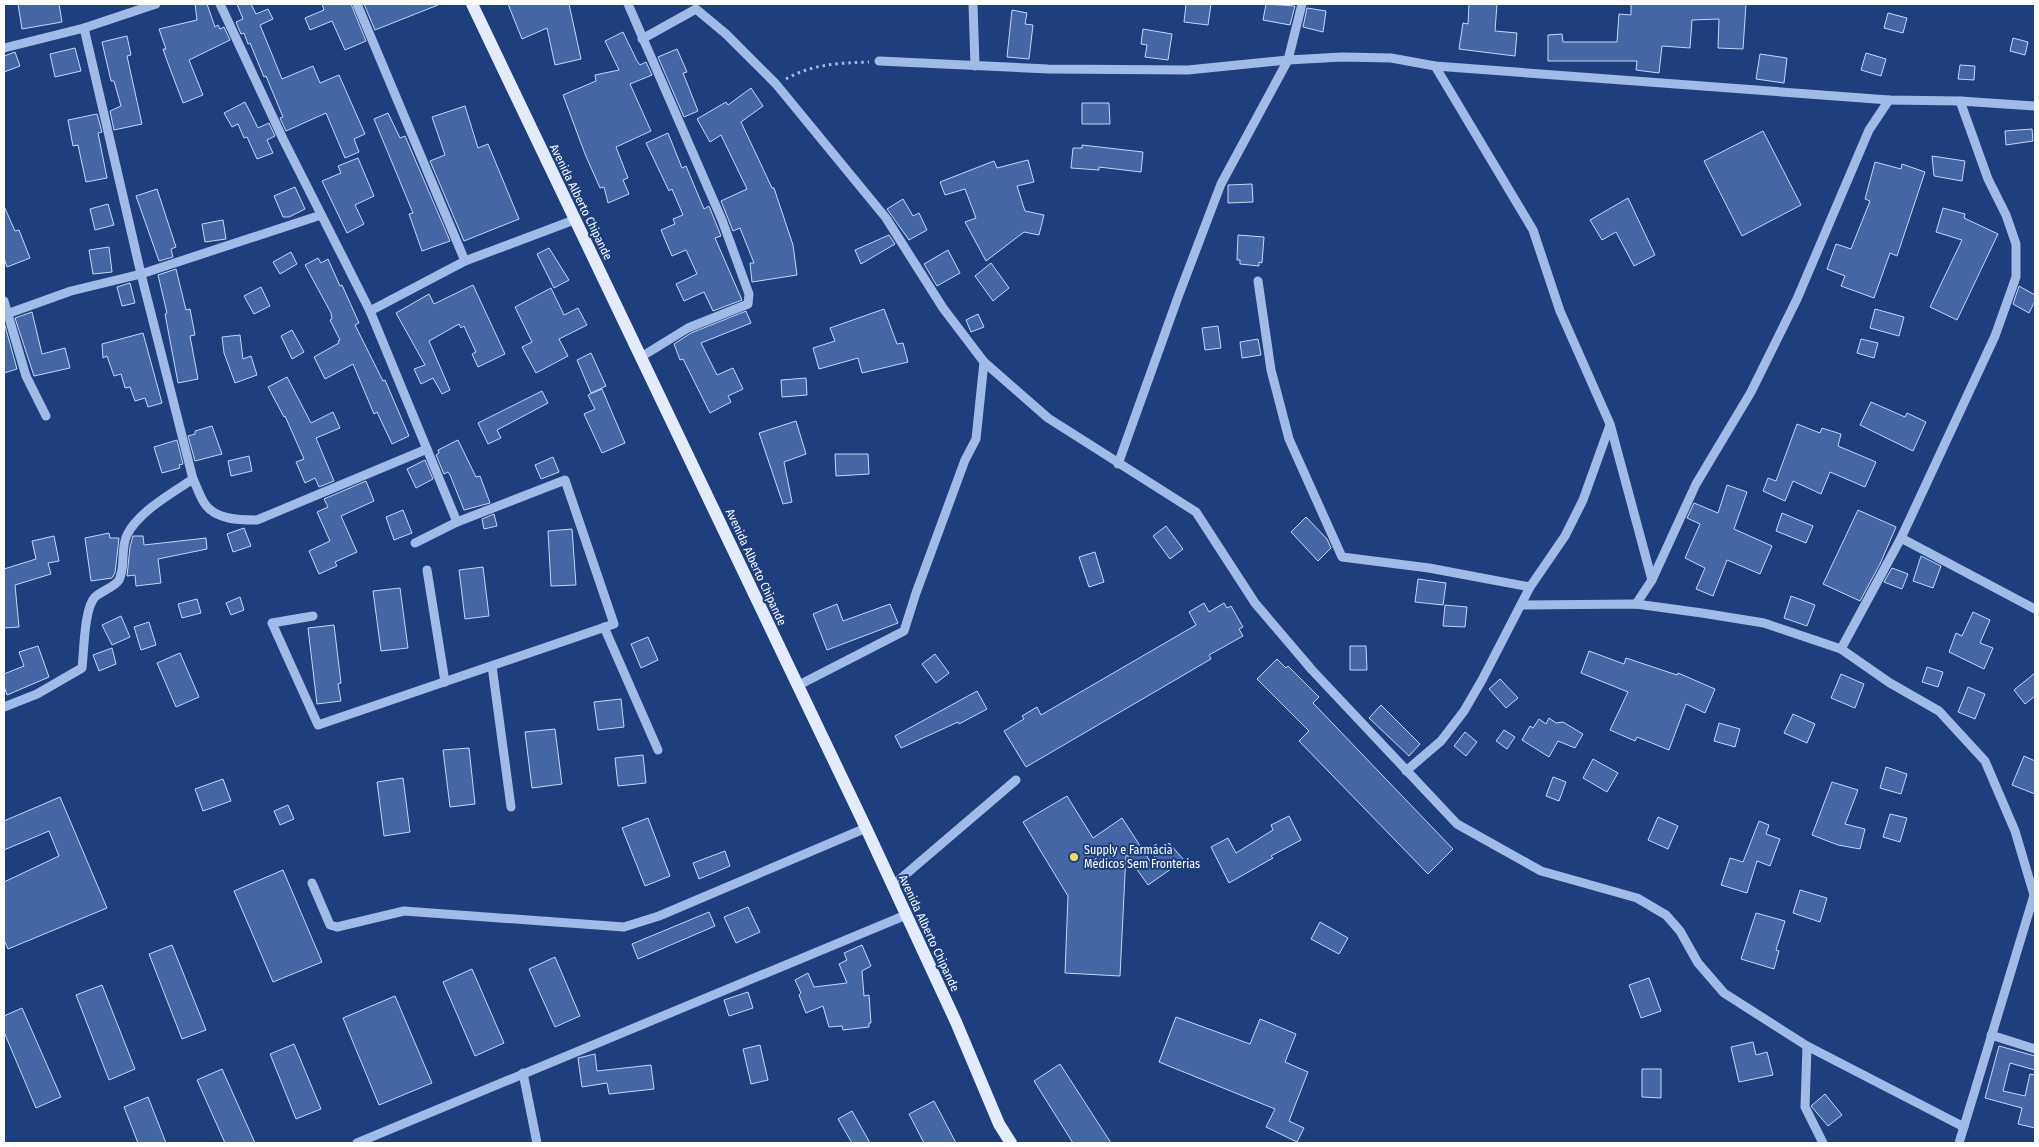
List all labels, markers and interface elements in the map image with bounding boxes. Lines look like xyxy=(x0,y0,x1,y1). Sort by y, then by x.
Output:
street label: Avenida Alberto Chipande xyxy=(547,142,615,262)
street label: Avenida Alberto Chipande xyxy=(723,506,789,628)
place label: Supply e Farmácia Médicos Sem Fronterias xyxy=(1084,843,1200,871)
marker: Supply e Farmácia Médicos Sem Fronterias xyxy=(1068,851,1080,863)
street label: Avenida Alberto Chipande xyxy=(896,872,962,994)

